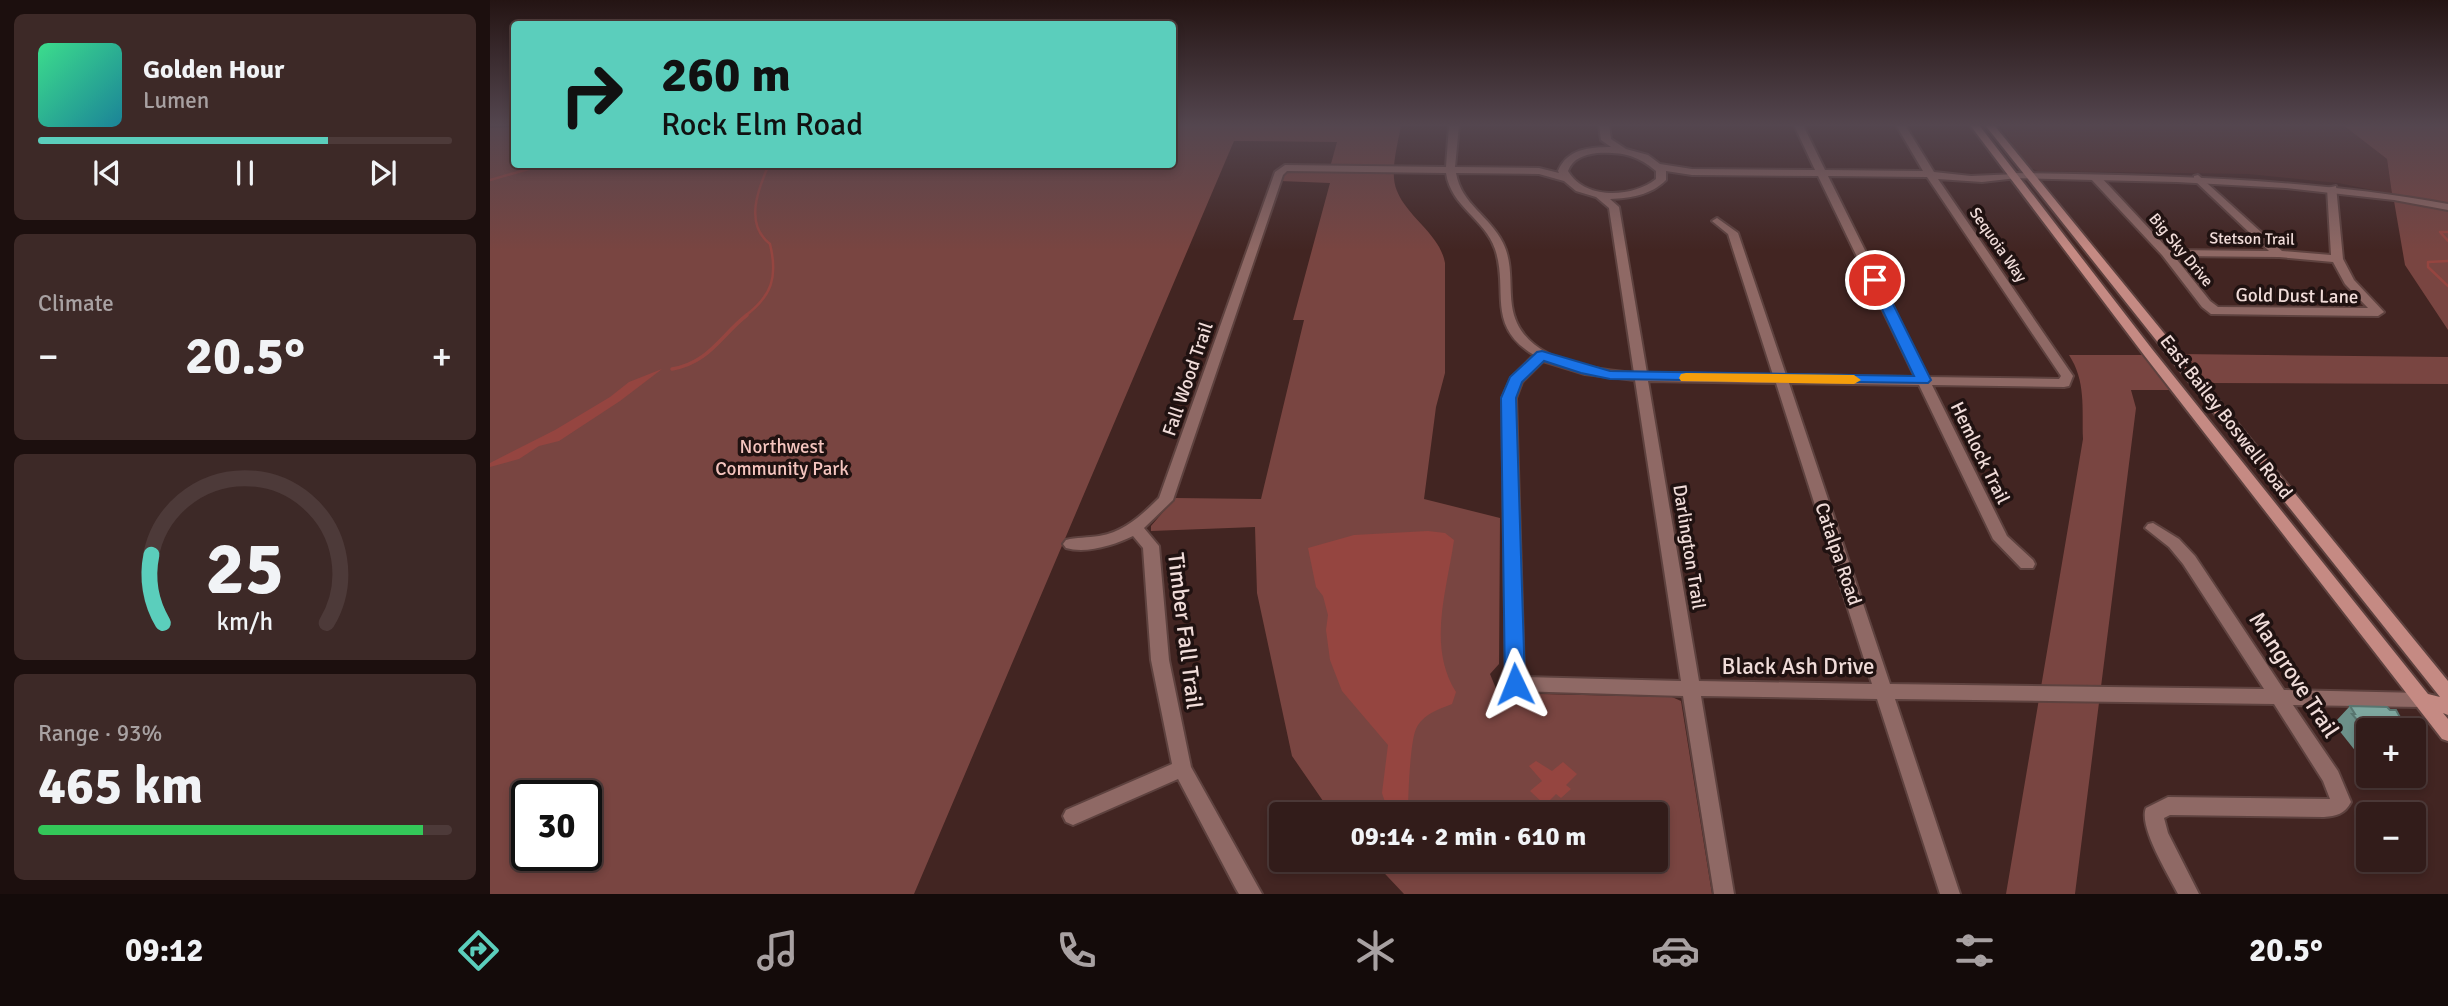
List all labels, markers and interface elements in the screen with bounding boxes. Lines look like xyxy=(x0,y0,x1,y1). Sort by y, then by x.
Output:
text: 260 m xyxy=(661,45,791,105)
icon: right xyxy=(546,49,637,140)
text: Golden Hour xyxy=(143,54,284,86)
text: Lumen xyxy=(143,86,209,115)
text: Rock Elm Road xyxy=(661,105,863,144)
icon: previous xyxy=(88,154,126,192)
icon: pause xyxy=(226,154,264,192)
icon: next xyxy=(364,154,402,192)
street label: Sequoia Way xyxy=(1965,204,2031,287)
street label: Big Sky Drive xyxy=(2145,209,2217,291)
street label: Stetson Trail xyxy=(2209,228,2295,250)
pin xyxy=(1845,250,1905,310)
icon: arrive xyxy=(1856,261,1894,299)
street label: Gold Dust Lane xyxy=(2235,283,2359,309)
text: Climate xyxy=(38,289,114,318)
street label: Fall Wood Trail xyxy=(1157,319,1219,439)
text: 20.5° xyxy=(185,324,305,388)
street label: East Bailey Boswell Road xyxy=(2154,330,2298,504)
text: − xyxy=(38,333,59,380)
text: + xyxy=(431,333,452,380)
street label: Hemlock Trail xyxy=(1945,398,2015,508)
park label: Northwest Community Park xyxy=(715,435,849,481)
street label: Darlington Trail xyxy=(1667,483,1711,611)
street label: Catalpa Road xyxy=(1809,499,1867,609)
text: 25 xyxy=(206,525,284,614)
street label: Timber Fall Trail xyxy=(1161,551,1209,711)
text: km/h xyxy=(217,606,273,637)
street label: Mangrove Trail xyxy=(2242,606,2346,744)
position arrow xyxy=(1478,647,1552,721)
street label: Black Ash Drive xyxy=(1722,652,1874,681)
map controls xyxy=(2356,718,2426,872)
button: + xyxy=(2356,718,2426,788)
text: Range · 93% xyxy=(38,719,162,748)
text: 465 km xyxy=(38,754,203,818)
speed limit sign: 30 xyxy=(511,780,602,871)
button: − xyxy=(2356,802,2426,872)
text: 09:14 · 2 min · 610 m xyxy=(1351,821,1586,853)
icon: directions xyxy=(454,926,503,975)
icon: music xyxy=(753,926,802,975)
icon: phone xyxy=(1052,926,1101,975)
icon: climate xyxy=(1351,926,1400,975)
icon: car xyxy=(1651,926,1700,975)
icon: filters xyxy=(1950,926,1999,975)
text: 09:12 xyxy=(125,931,204,970)
text: 20.5° xyxy=(2249,931,2323,970)

